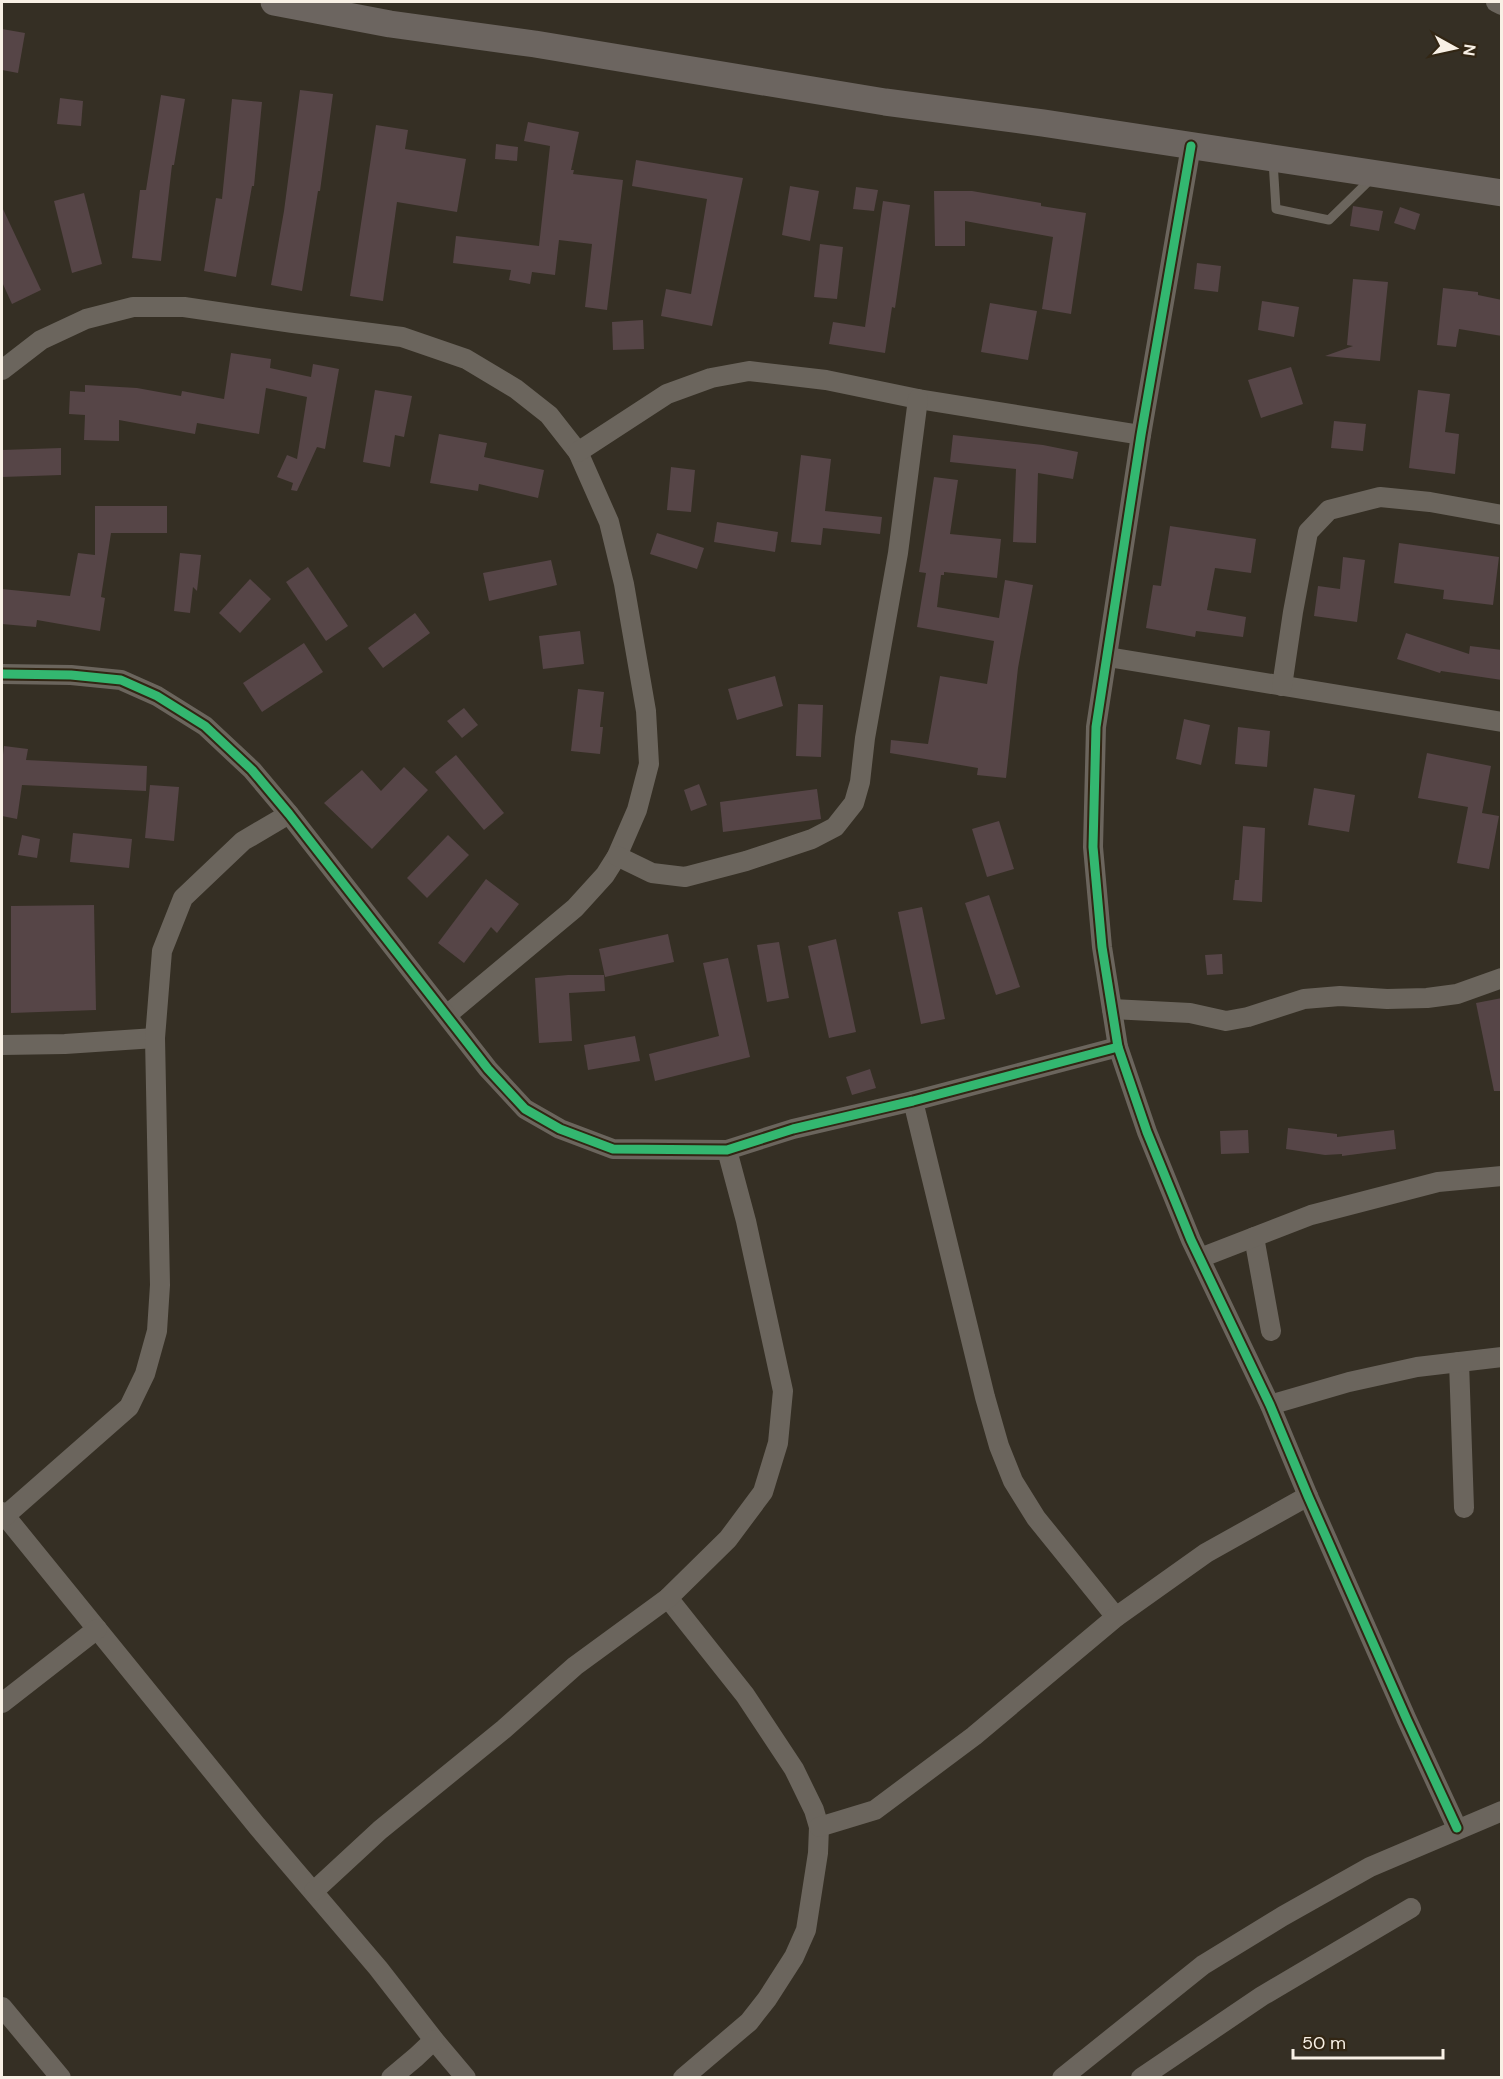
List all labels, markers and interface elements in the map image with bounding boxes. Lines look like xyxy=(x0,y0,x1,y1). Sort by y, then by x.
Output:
north arrow xyxy=(1425,18,1485,78)
text: N xyxy=(1458,43,1481,57)
scale bar xyxy=(1293,2022,1443,2060)
text: 50 m xyxy=(1302,2031,1346,2055)

